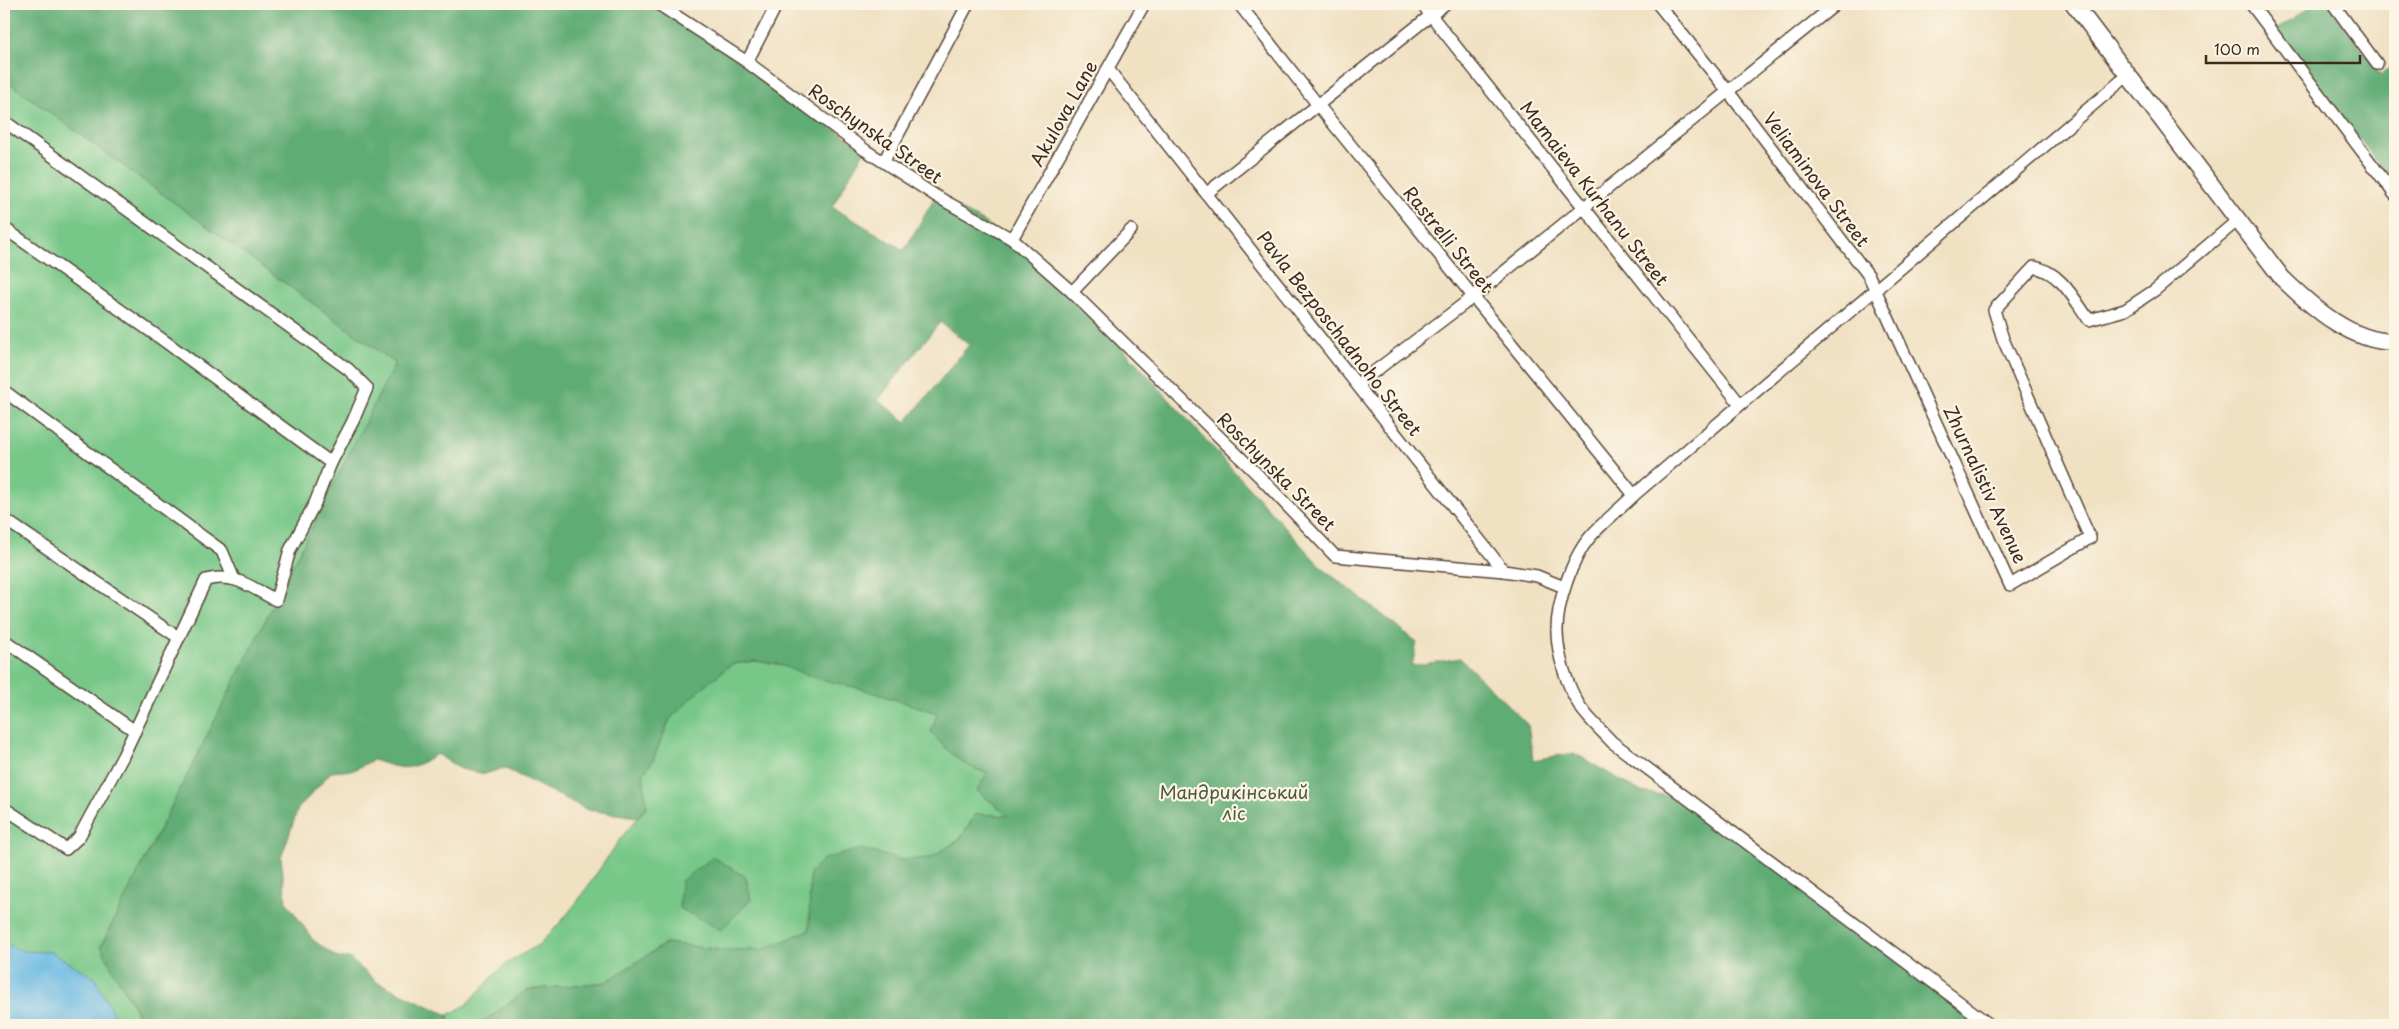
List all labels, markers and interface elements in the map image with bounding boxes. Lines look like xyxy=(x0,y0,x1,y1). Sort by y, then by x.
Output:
scale bar xyxy=(2206,32,2360,64)
text: 100 m xyxy=(2214,37,2260,60)
street label: Akulova Lane xyxy=(1023,55,1103,171)
street label: Roschynska Street xyxy=(804,77,949,190)
street label: Mamaieva Kurhanu Street xyxy=(1514,95,1676,291)
street label: Veliaminova Street xyxy=(1757,106,1877,252)
street label: Rastrelli Street xyxy=(1397,180,1501,298)
street label: Pavla Bezposchadnoho Street xyxy=(1251,225,1429,441)
street label: Zhurnalistiv Avenue xyxy=(1938,401,2035,567)
street label: Roschynska Street xyxy=(1212,406,1343,537)
park label: Мандрикінський ліс xyxy=(1159,778,1309,826)

